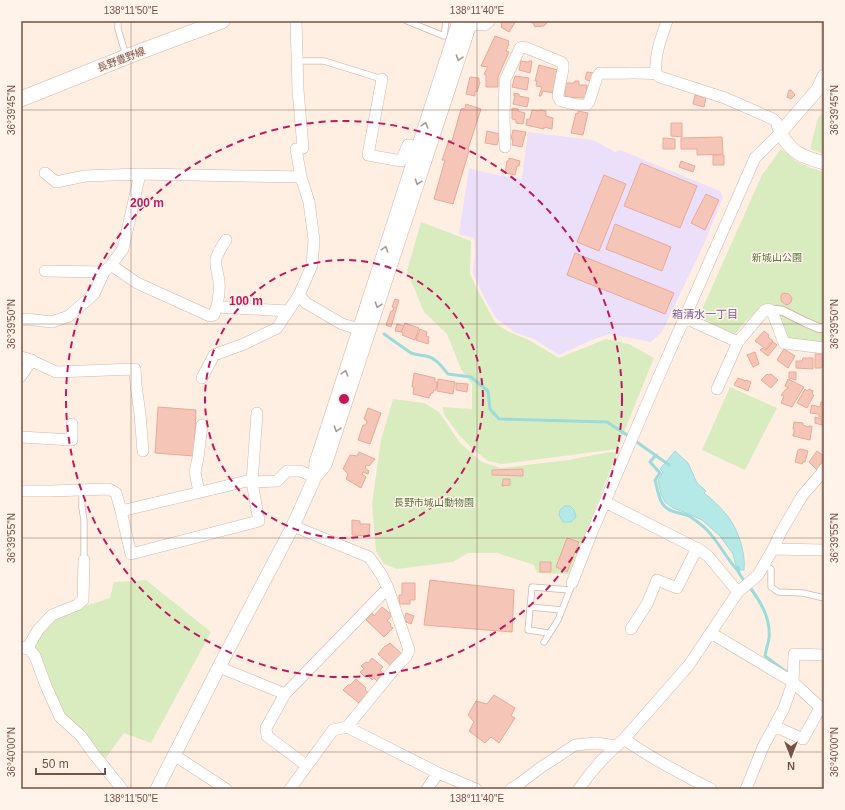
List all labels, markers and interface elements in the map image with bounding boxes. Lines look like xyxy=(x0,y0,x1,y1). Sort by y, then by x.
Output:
text: 138°11'50"E xyxy=(104,5,158,16)
text: 138°11'40"E xyxy=(450,5,504,16)
street label: 長野豊野線 xyxy=(96,45,146,74)
one-way arrow xyxy=(455,55,464,62)
text: 36°39'45"N xyxy=(6,85,17,135)
text: 36°39'45"N xyxy=(829,85,840,135)
one-way arrow xyxy=(421,122,429,129)
one-way arrow xyxy=(415,178,423,185)
text: 200 m xyxy=(130,196,164,210)
one-way arrow xyxy=(380,246,389,253)
park label: 新城山公園 xyxy=(752,252,802,263)
text: 100 m xyxy=(229,294,263,308)
text: 36°39'50"N xyxy=(6,299,17,349)
text: 36°39'50"N xyxy=(829,299,840,349)
one-way arrow xyxy=(374,302,382,309)
district label: 箱清水一丁目 xyxy=(672,308,738,320)
one-way arrow xyxy=(340,369,349,376)
centre of rings xyxy=(337,392,351,406)
one-way arrow xyxy=(333,425,342,432)
park label: 長野市城山動物園 xyxy=(394,497,474,508)
text: 36°39'55"N xyxy=(6,513,17,563)
text: 36°39'55"N xyxy=(829,513,840,563)
text: 36°40'00"N xyxy=(6,727,17,777)
text: 36°40'00"N xyxy=(829,727,840,777)
north arrow xyxy=(771,736,811,776)
scale bar xyxy=(36,750,105,776)
text: 50 m xyxy=(42,757,69,771)
text: N xyxy=(787,760,795,772)
text: 138°11'50"E xyxy=(104,793,158,804)
text: 138°11'40"E xyxy=(450,793,504,804)

